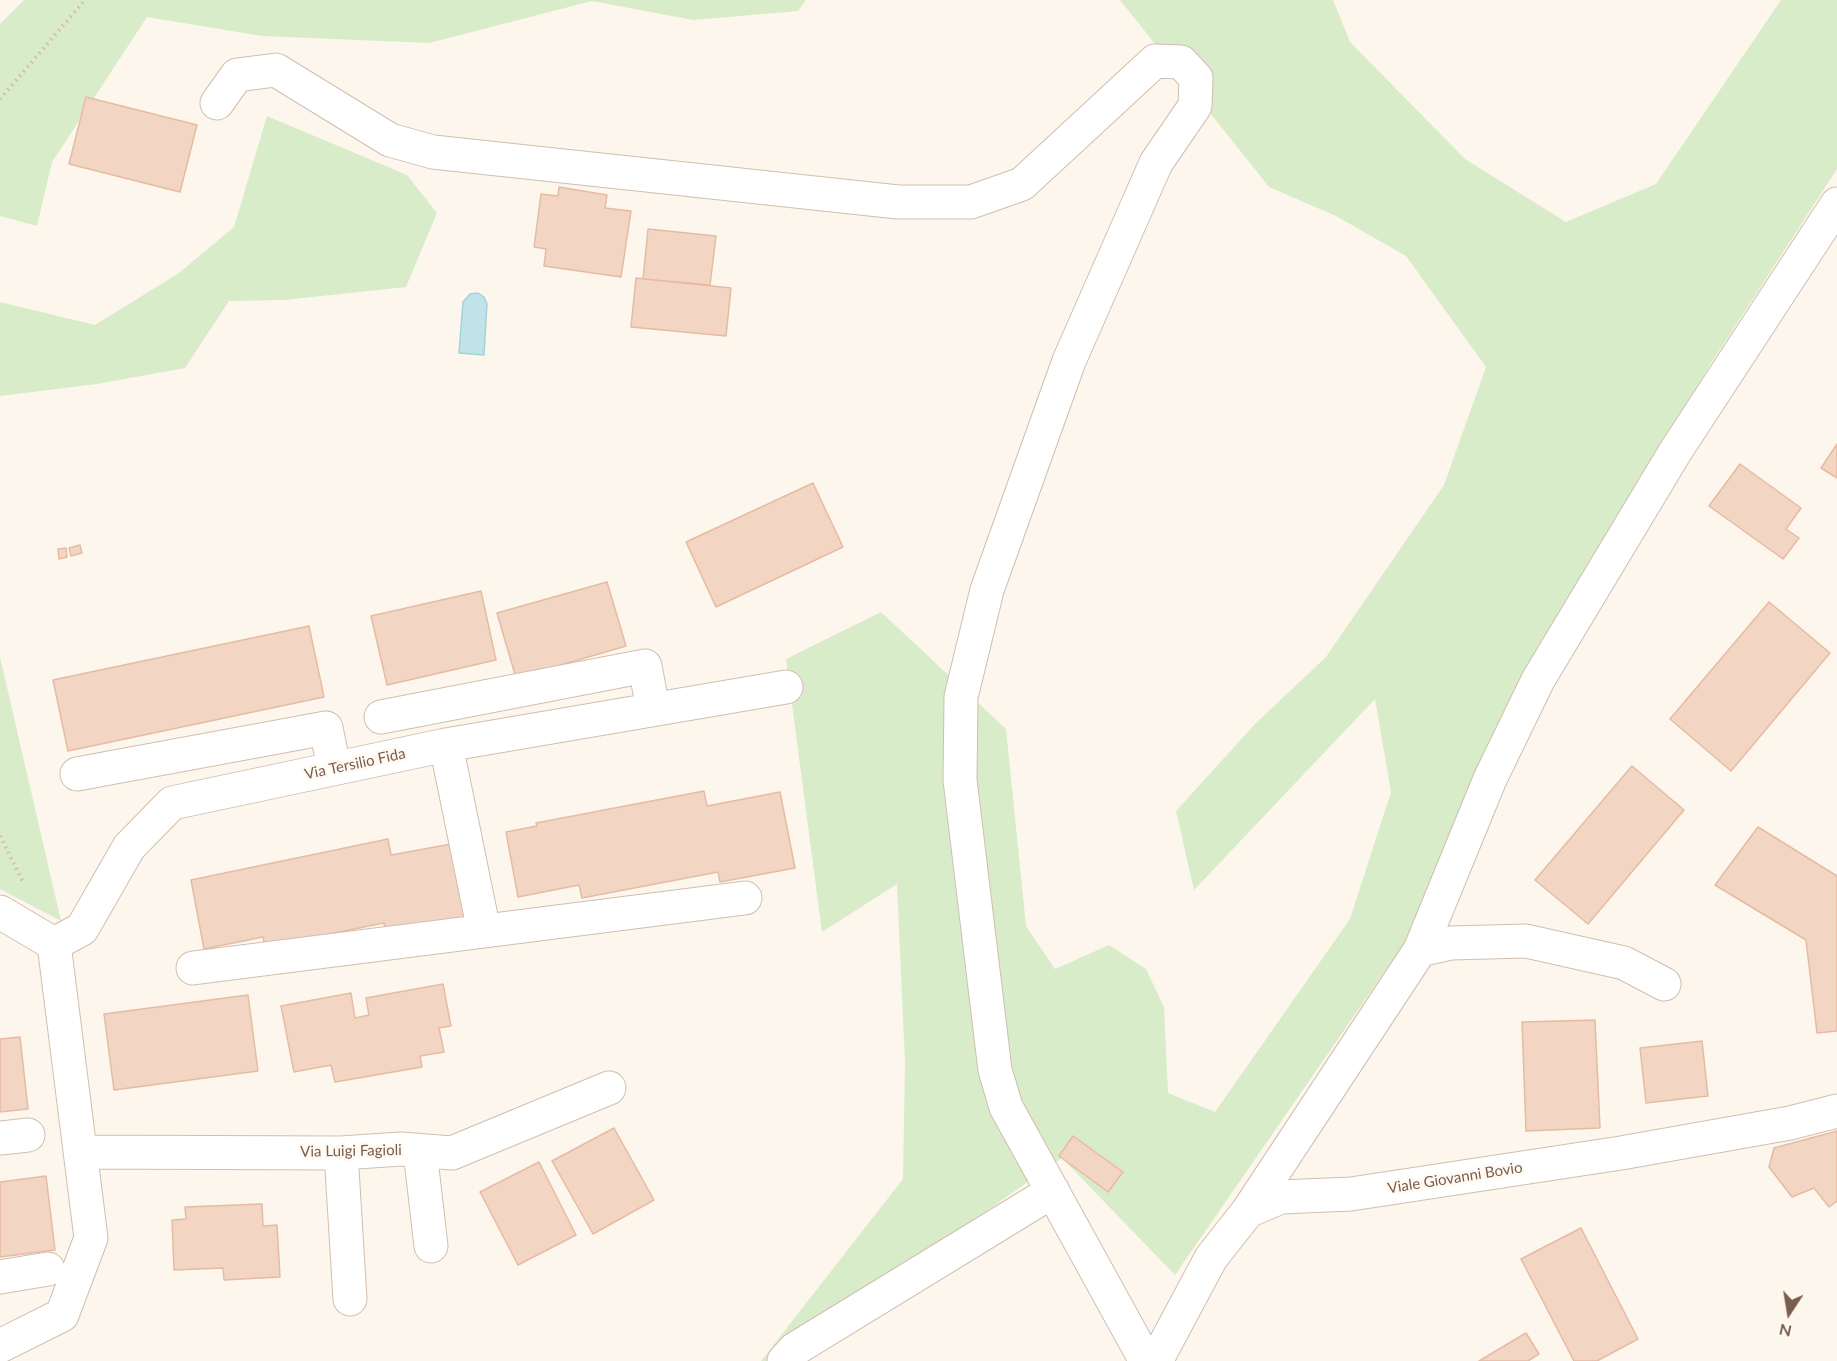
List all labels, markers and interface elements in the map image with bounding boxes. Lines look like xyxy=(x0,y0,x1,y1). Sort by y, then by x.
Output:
street label: Via Tersilio Fida xyxy=(303,744,407,784)
street label: Via Luigi Fagioli xyxy=(300,1141,402,1161)
street label: Viale Giovanni Bovio xyxy=(1386,1158,1524,1198)
north arrow xyxy=(1759,1283,1819,1343)
text: N xyxy=(1777,1321,1793,1342)

